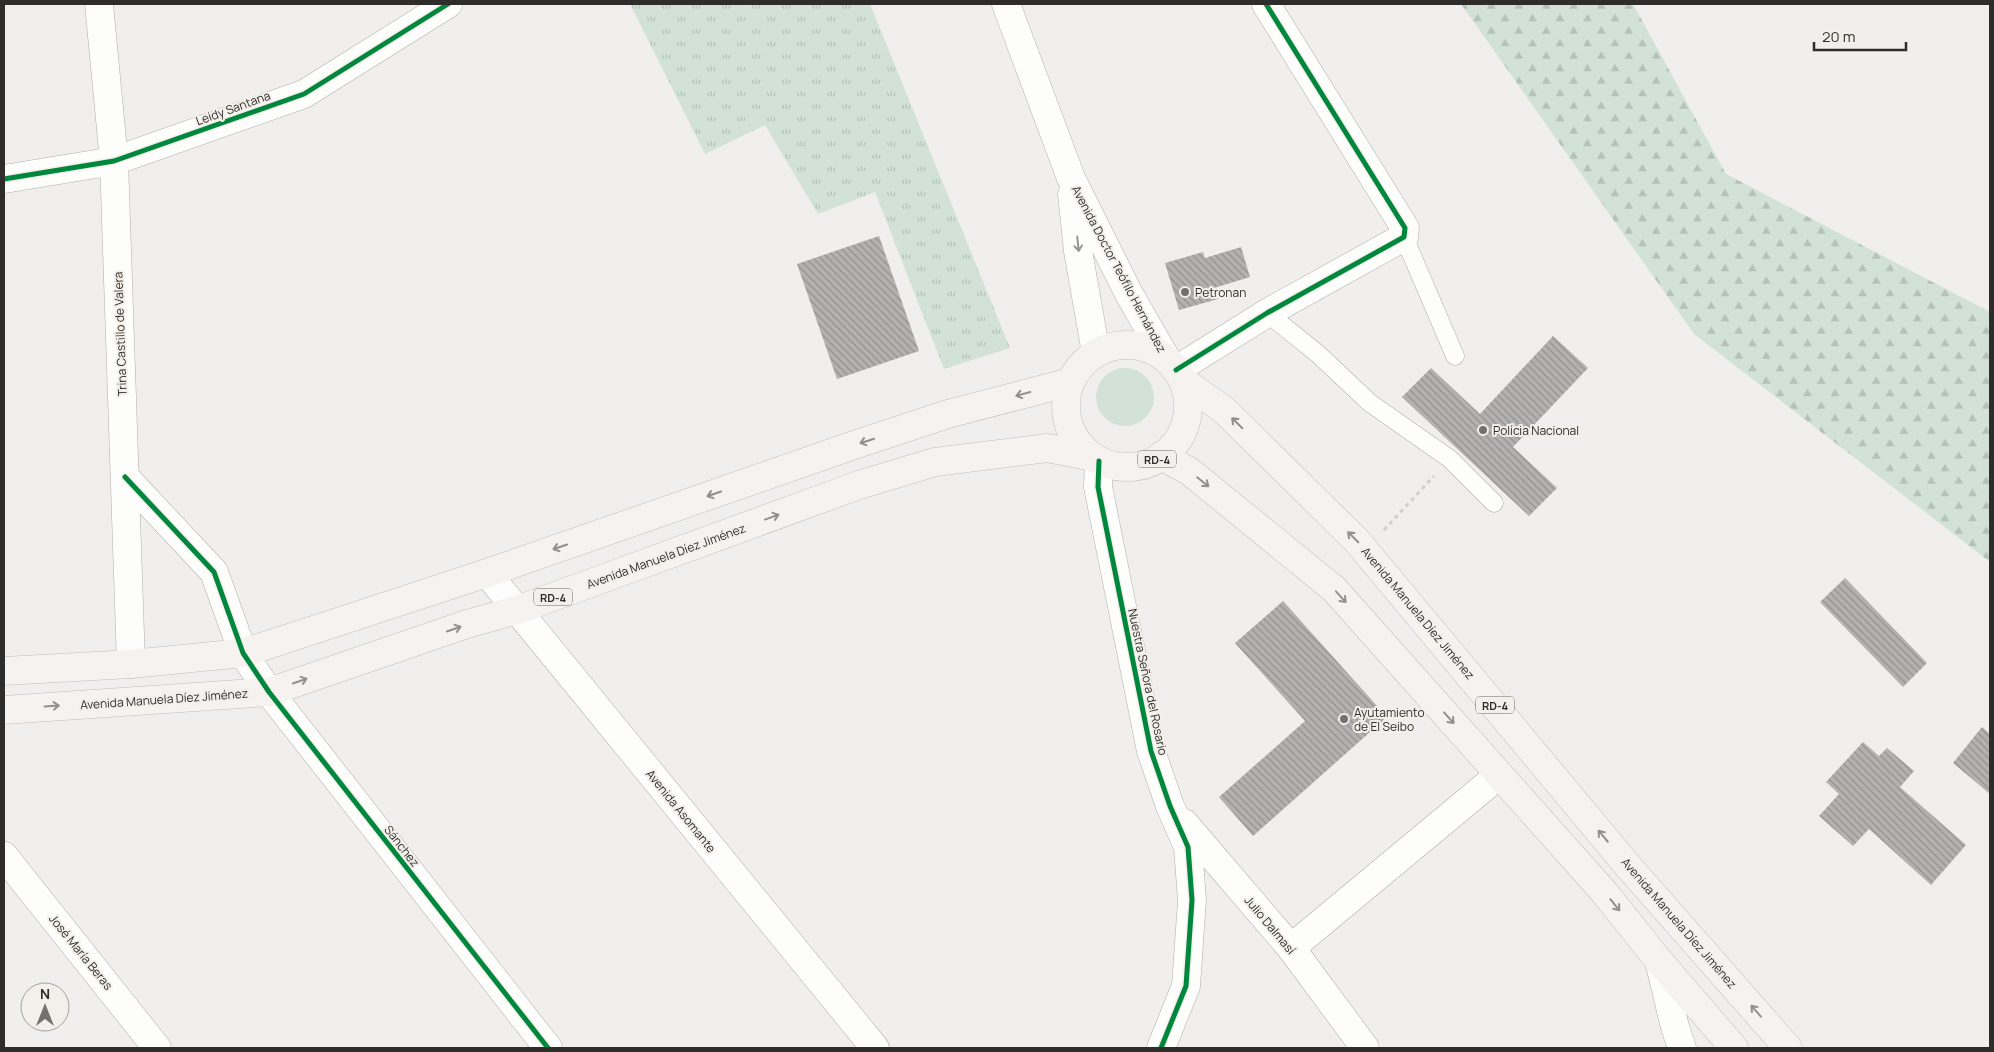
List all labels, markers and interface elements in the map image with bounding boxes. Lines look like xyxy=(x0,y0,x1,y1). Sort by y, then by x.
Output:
scale bar xyxy=(1814,20,1906,52)
text: 20 m xyxy=(1822,26,1855,47)
street label: Leidy Santana xyxy=(193,87,273,129)
street label: Avenida Doctor Teófilo Hernández xyxy=(1068,183,1170,355)
one-way arrow xyxy=(1073,235,1083,251)
street label: Trina Castillo de Valera xyxy=(109,271,131,397)
place label: Petronan xyxy=(1195,284,1246,301)
marker: Petronan xyxy=(1179,286,1191,298)
one-way arrow xyxy=(1015,390,1031,400)
one-way arrow xyxy=(1231,417,1244,429)
place label: Polícia Nacional xyxy=(1493,422,1579,439)
marker: Polícia Nacional xyxy=(1477,424,1489,436)
one-way arrow xyxy=(860,436,876,446)
road number: RD-4 xyxy=(1138,450,1176,468)
one-way arrow xyxy=(1196,476,1209,487)
one-way arrow xyxy=(706,490,722,499)
one-way arrow xyxy=(764,512,779,521)
street label: Avenida Manuela Díez Jiménez xyxy=(584,519,748,593)
one-way arrow xyxy=(1347,531,1359,543)
one-way arrow xyxy=(553,543,568,552)
street label: Avenida Manuela Díez Jiménez xyxy=(1357,543,1479,683)
road number: RD-4 xyxy=(534,588,572,606)
one-way arrow xyxy=(1335,590,1347,603)
street label: Nuestra Señora del Rosario xyxy=(1124,607,1172,757)
one-way arrow xyxy=(446,624,461,633)
one-way arrow xyxy=(292,676,307,685)
street label: Avenida Manuela Díez Jiménez xyxy=(79,685,249,713)
road number: RD-4 xyxy=(1476,696,1514,714)
one-way arrow xyxy=(44,702,60,711)
place label: Ayutamiento de El Seibo xyxy=(1354,704,1425,735)
one-way arrow xyxy=(1443,711,1454,724)
marker: Ayutamiento de El Seibo xyxy=(1338,713,1350,725)
street label: Avenida Asomante xyxy=(642,766,720,856)
street label: Sánchez xyxy=(380,822,424,870)
one-way arrow xyxy=(1598,830,1609,843)
street label: Avenida Manuela Díez Jiménez xyxy=(1617,854,1741,992)
street label: Julio Dalmasí xyxy=(1241,892,1300,958)
one-way arrow xyxy=(1609,898,1620,911)
street label: José María Beras xyxy=(45,911,117,993)
north arrow xyxy=(20,982,70,1032)
text: N xyxy=(40,984,50,1003)
one-way arrow xyxy=(1750,1005,1762,1018)

